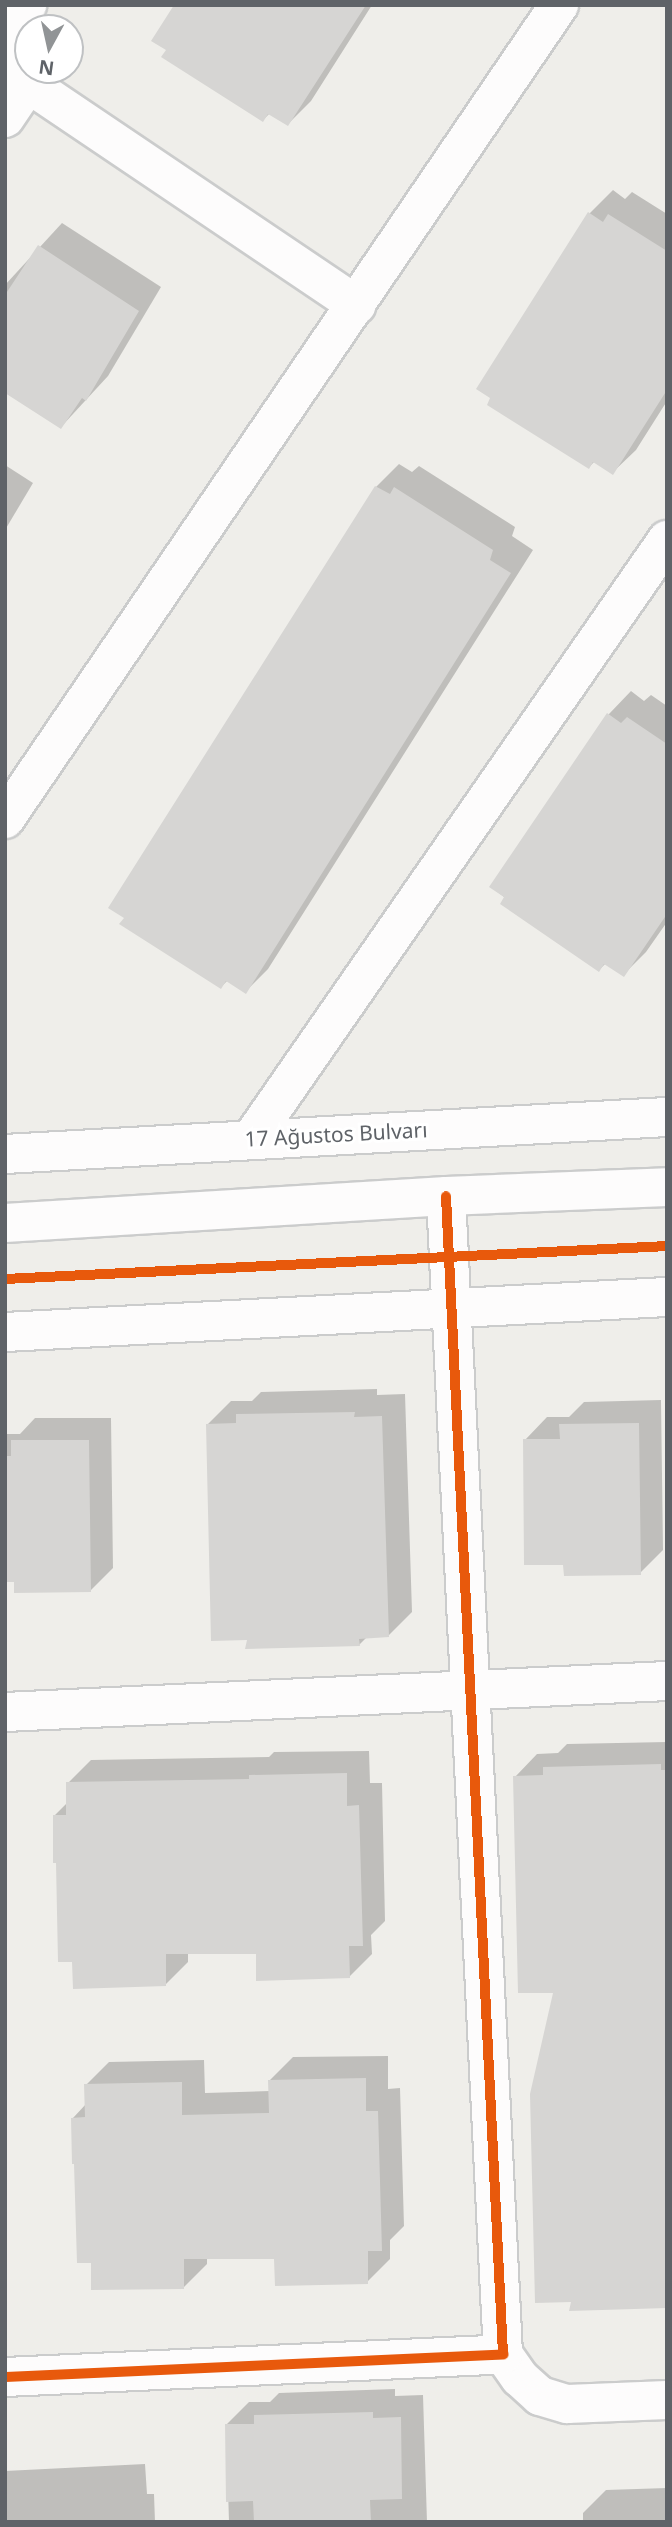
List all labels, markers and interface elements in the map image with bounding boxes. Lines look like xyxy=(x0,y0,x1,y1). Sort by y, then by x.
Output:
north arrow xyxy=(14,14,84,84)
text: N xyxy=(37,54,56,82)
street label: 17 Ağustos Bulvarı xyxy=(244,1117,428,1151)

